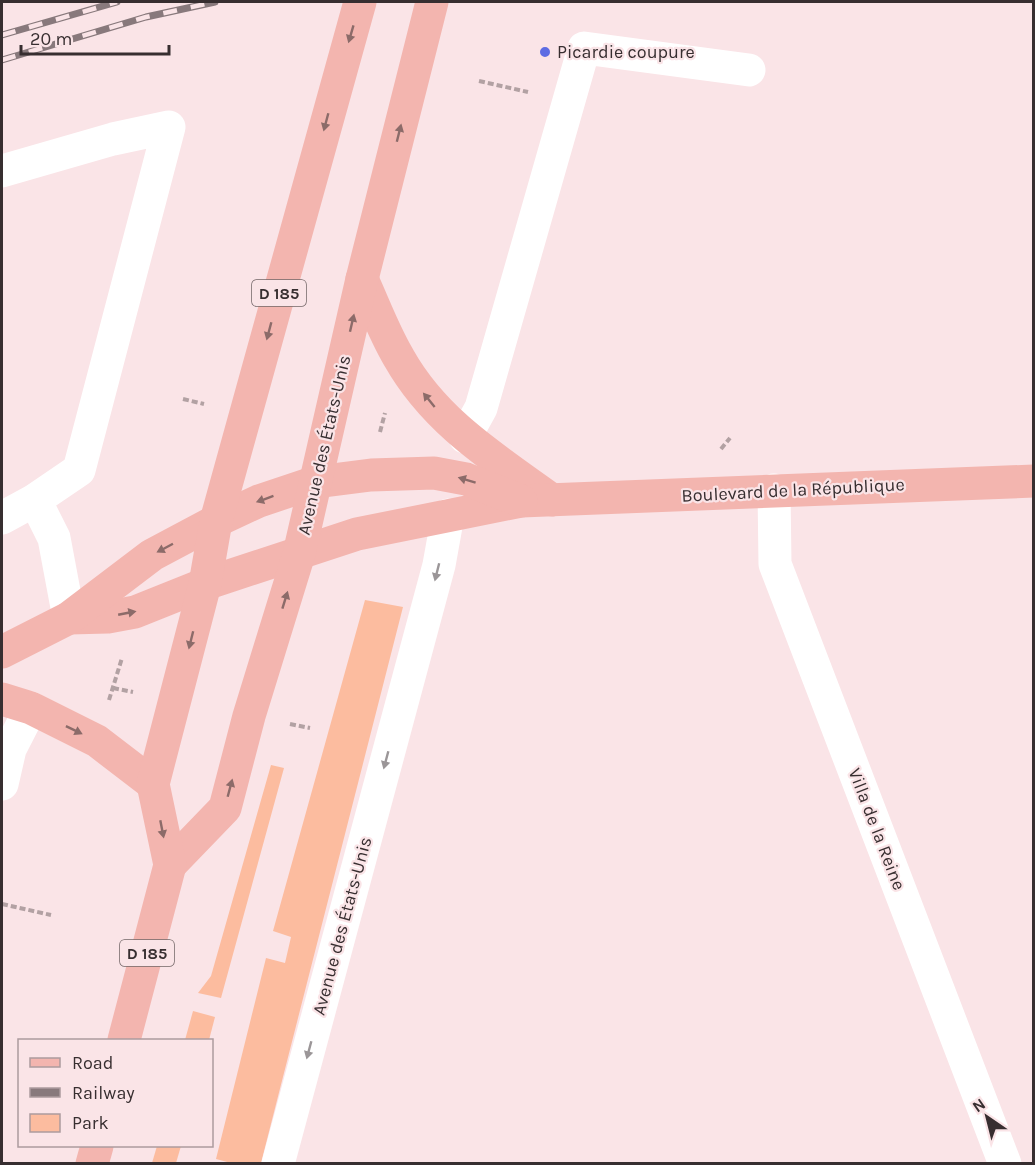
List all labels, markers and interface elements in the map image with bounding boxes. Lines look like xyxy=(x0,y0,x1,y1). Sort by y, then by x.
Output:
scale bar xyxy=(21,18,170,56)
one-way arrow xyxy=(346,25,355,43)
text: 20 m xyxy=(30,28,72,50)
place label: Picardie coupure xyxy=(557,41,695,63)
marker: Picardie coupure xyxy=(538,45,552,59)
one-way arrow xyxy=(321,113,331,132)
one-way arrow xyxy=(395,124,404,142)
road number: D 185 xyxy=(252,280,306,306)
one-way arrow xyxy=(348,313,358,332)
one-way arrow xyxy=(264,322,273,340)
street label: Avenue des États-Unis xyxy=(292,353,355,537)
one-way arrow xyxy=(422,392,435,408)
street label: Boulevard de la République xyxy=(681,473,905,507)
one-way arrow xyxy=(458,475,476,484)
one-way arrow xyxy=(256,495,274,505)
one-way arrow xyxy=(156,543,173,553)
one-way arrow xyxy=(431,563,441,581)
one-way arrow xyxy=(281,591,290,609)
one-way arrow xyxy=(118,608,137,617)
one-way arrow xyxy=(185,630,195,649)
one-way arrow xyxy=(66,725,83,735)
one-way arrow xyxy=(381,751,391,770)
street label: Villa de la Reine xyxy=(844,765,910,893)
one-way arrow xyxy=(226,778,235,796)
one-way arrow xyxy=(158,820,167,839)
street label: Avenue des États-Unis xyxy=(307,834,376,1018)
road number: D 185 xyxy=(120,940,174,966)
legend xyxy=(18,1039,213,1147)
one-way arrow xyxy=(303,1041,313,1059)
text: Road xyxy=(72,1052,113,1074)
text: Railway xyxy=(72,1082,135,1104)
north arrow xyxy=(957,1087,1017,1147)
text: N xyxy=(969,1094,989,1116)
text: Park xyxy=(72,1112,109,1134)

